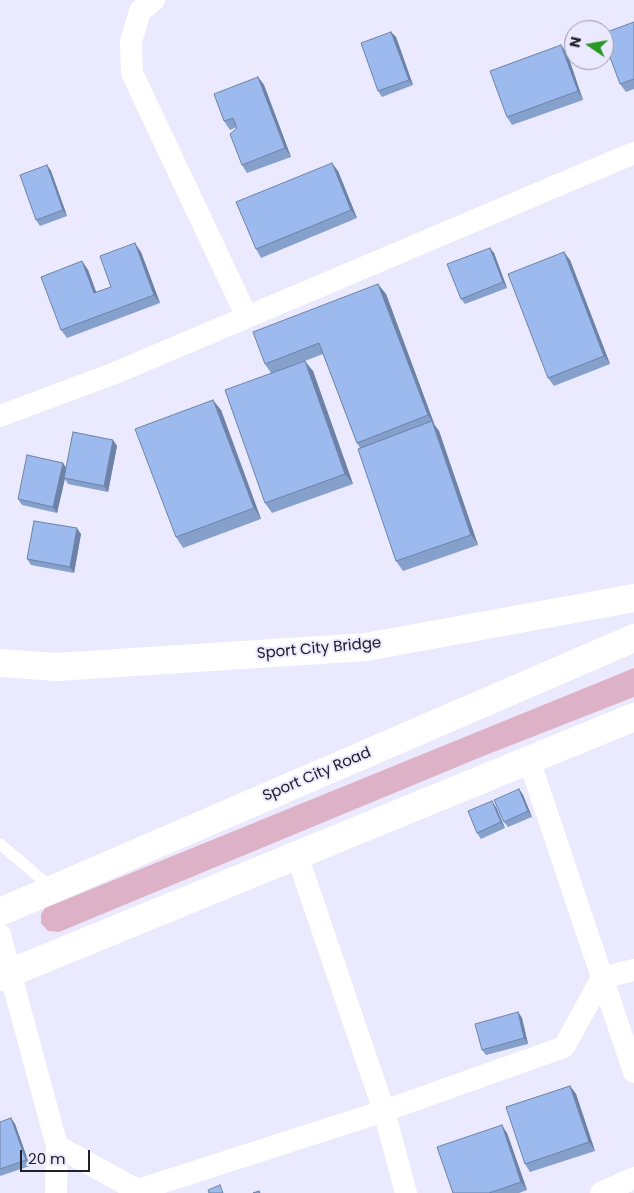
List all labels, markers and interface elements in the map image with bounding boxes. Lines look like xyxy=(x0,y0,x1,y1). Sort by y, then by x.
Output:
north arrow xyxy=(564,20,614,70)
text: N xyxy=(564,35,586,49)
street label: Sport City Bridge xyxy=(256,635,382,663)
street label: Sport City Road xyxy=(260,744,374,806)
scale bar xyxy=(22,1140,92,1172)
text: 20 m xyxy=(28,1148,66,1169)

